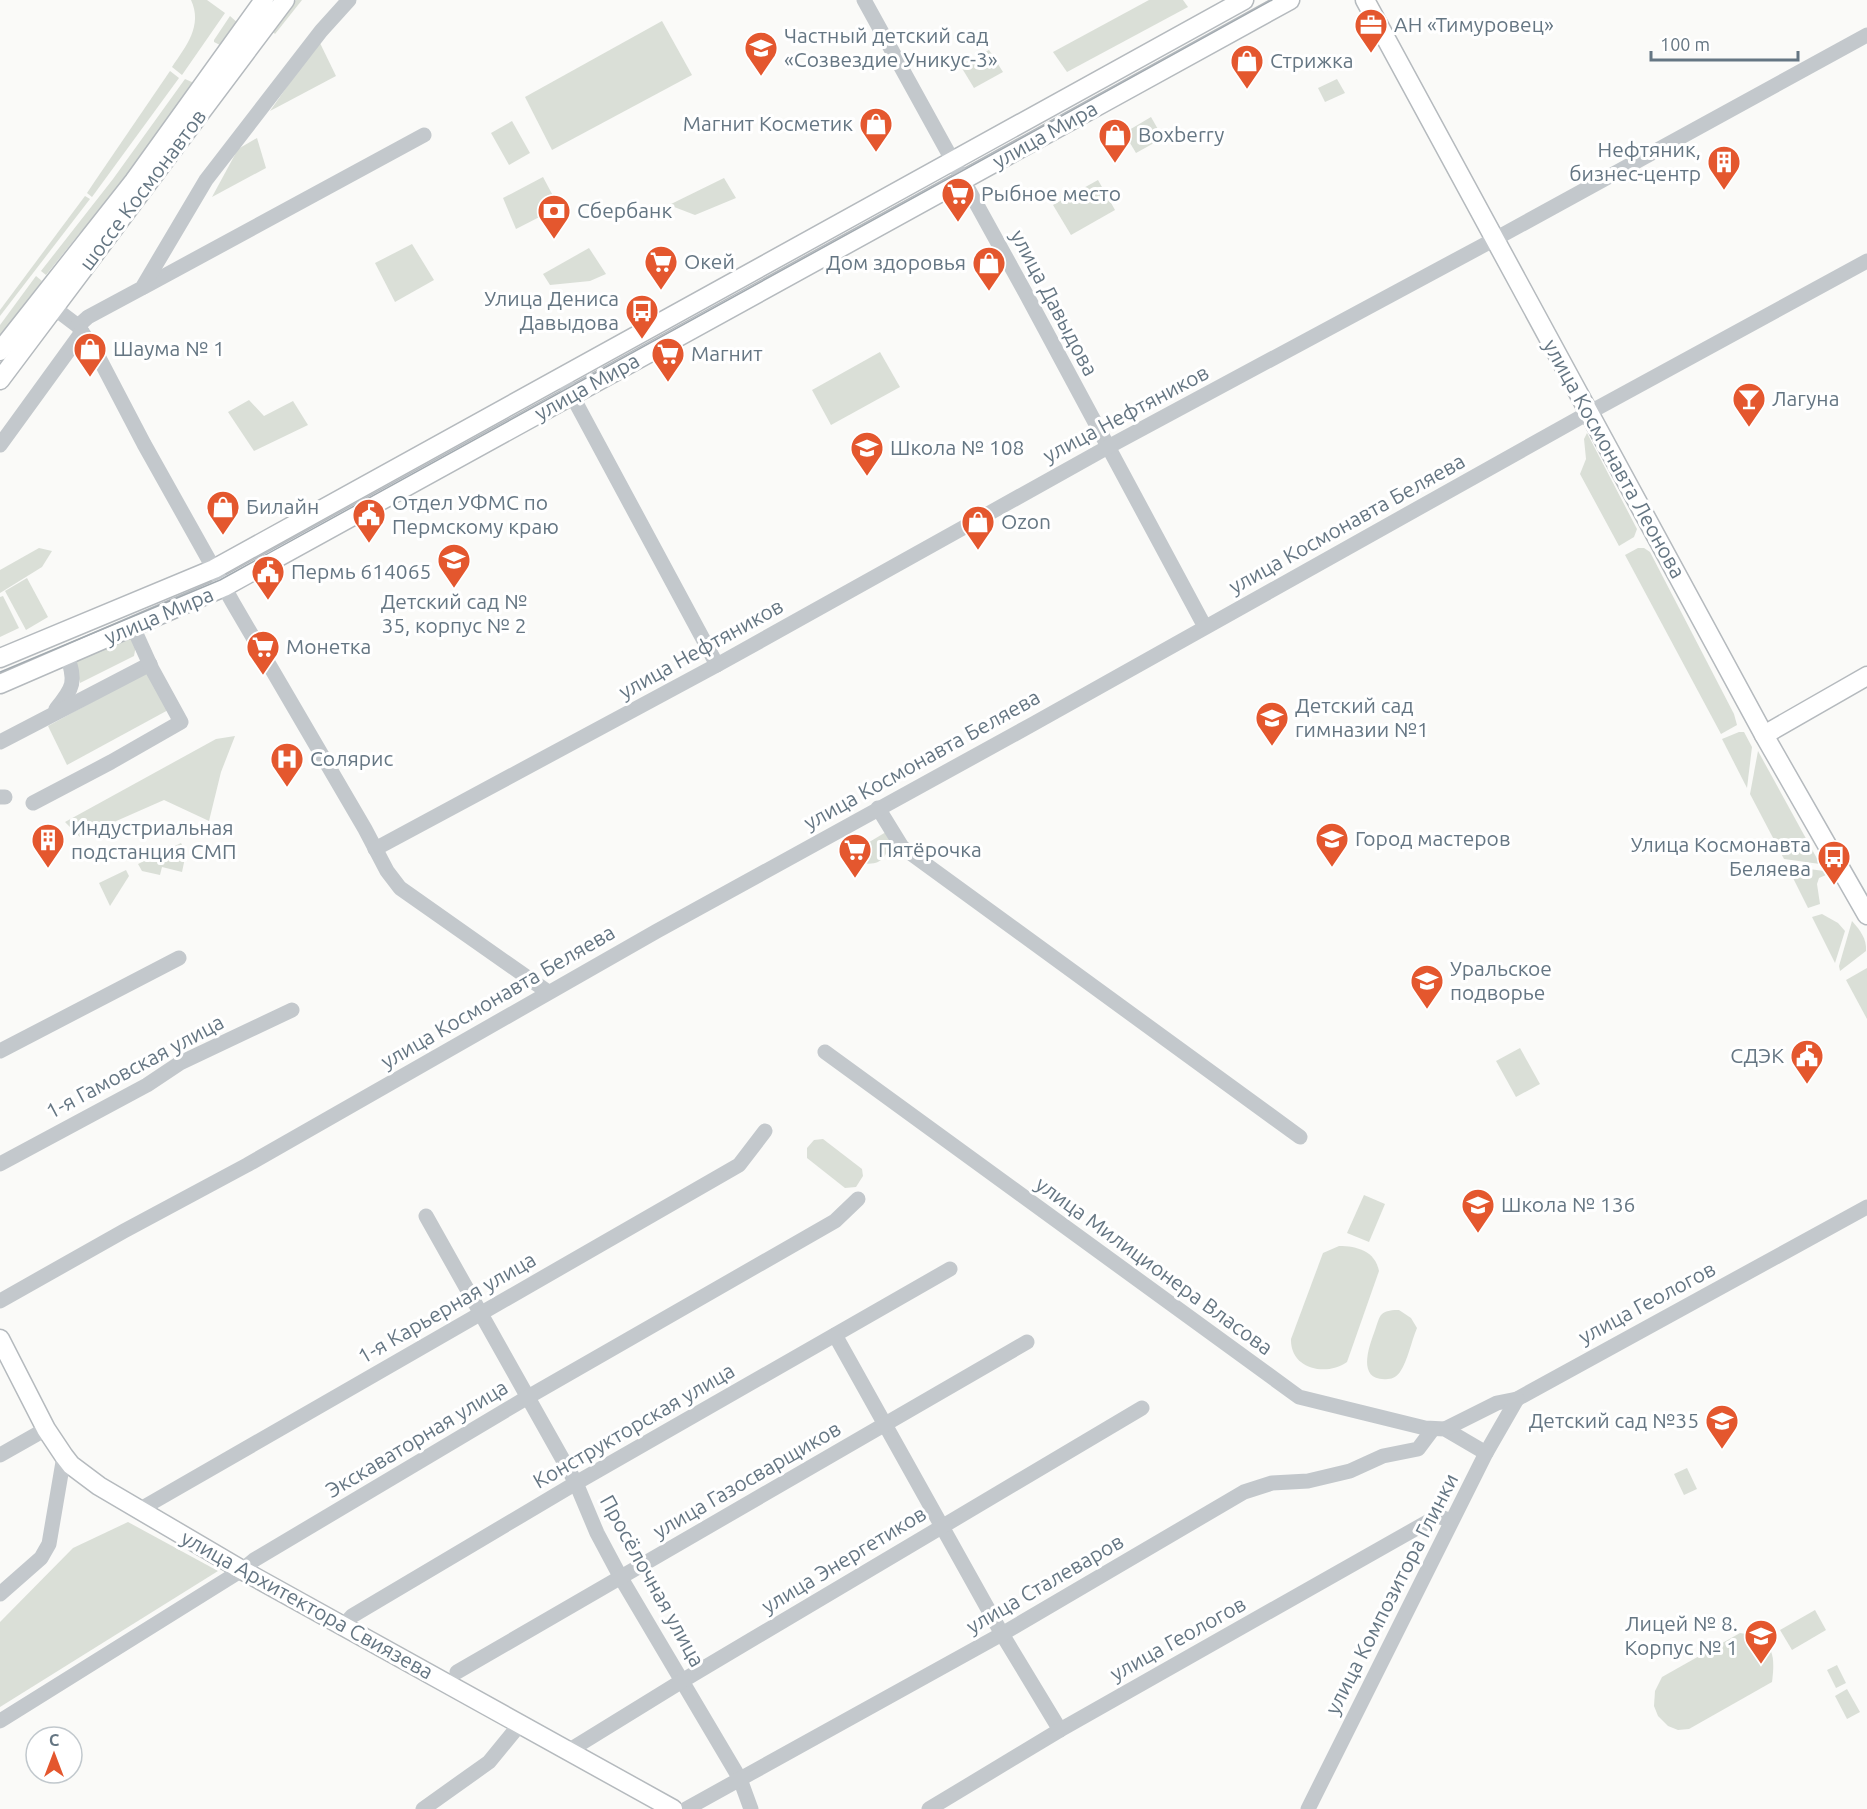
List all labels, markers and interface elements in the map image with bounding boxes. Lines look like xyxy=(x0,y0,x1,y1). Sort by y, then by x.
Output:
office icon: АН «Тимуровец» xyxy=(1353,7,1389,54)
place label: АН «Тимуровец» xyxy=(1394,12,1554,36)
place label: Частный детский сад «Созвездие Уникус-3» xyxy=(784,23,998,71)
scale bar xyxy=(1651,24,1798,62)
school or university icon: Частный детский сад «Созвездие Уникус-3» xyxy=(743,30,779,77)
text: 100 m xyxy=(1660,34,1710,54)
shop icon: Стрижка xyxy=(1229,43,1265,90)
place label: Стрижка xyxy=(1270,48,1354,72)
street label: улица Мира xyxy=(988,95,1101,173)
street label: шоссе Космонавтов xyxy=(74,104,211,275)
shop icon: Магнит Косметик xyxy=(858,106,894,153)
place label: Магнит Косметик xyxy=(683,111,853,135)
shop icon: Boxberry xyxy=(1097,117,1133,164)
place label: Boxberry xyxy=(1138,122,1224,146)
place label: Нефтяник, бизнес-центр xyxy=(1569,137,1701,185)
building icon: Нефтяник, бизнес-центр xyxy=(1706,144,1742,191)
supermarket icon: Рыбное место xyxy=(940,176,976,223)
place label: Рыбное место xyxy=(981,181,1121,205)
bank icon: Сбербанк xyxy=(536,193,572,240)
place label: Сбербанк xyxy=(577,198,672,222)
street label: улица Давыдова xyxy=(1006,225,1103,380)
supermarket icon: Окей xyxy=(643,244,679,291)
shop icon: Дом здоровья xyxy=(971,245,1007,292)
place label: Окей xyxy=(684,249,735,273)
place label: Дом здоровья xyxy=(826,250,966,274)
place label: Улица Дениса Давыдова xyxy=(484,286,619,334)
bus stop icon: Улица Дениса Давыдова xyxy=(624,293,660,340)
shop icon: Шаума № 1 xyxy=(72,331,108,378)
street label: улица Космонавта Леонова xyxy=(1539,335,1691,582)
place label: Шаума № 1 xyxy=(113,336,225,360)
supermarket icon: Магнит xyxy=(650,336,686,383)
place label: Магнит xyxy=(691,341,763,365)
street label: улица Мира xyxy=(530,347,643,425)
street label: улица Нефтяников xyxy=(1039,359,1212,467)
bar icon: Лагуна xyxy=(1731,381,1767,428)
place label: Лагуна xyxy=(1772,386,1839,410)
school or university icon: Школа № 108 xyxy=(849,430,885,477)
place label: Школа № 108 xyxy=(890,435,1024,459)
street label: улица Космонавта Беляева xyxy=(1224,448,1469,598)
shop icon: Билайн xyxy=(205,489,241,536)
place label: Отдел УФМС по Пермскому краю xyxy=(392,490,559,538)
place label: Билайн xyxy=(246,494,319,518)
public building icon: Отдел УФМС по Пермскому краю xyxy=(351,497,387,544)
shop icon: Ozon xyxy=(960,504,996,551)
place label: Ozon xyxy=(1001,509,1051,533)
school or university icon: Детский сад № 35, корпус № 2 xyxy=(436,542,472,589)
public building icon: Пермь 614065 xyxy=(250,554,286,601)
place label: Пермь 614065 xyxy=(291,559,431,583)
street label: улица Мира xyxy=(101,581,217,649)
place label: Детский сад № 35, корпус № 2 xyxy=(381,589,527,637)
street label: улица Нефтяников xyxy=(614,593,787,703)
supermarket icon: Монетка xyxy=(245,629,281,676)
place label: Монетка xyxy=(286,634,371,658)
street label: улица Космонавта Беляева xyxy=(799,684,1044,834)
place label: Детский сад гимназии №1 xyxy=(1295,693,1429,741)
school or university icon: Детский сад гимназии №1 xyxy=(1254,700,1290,747)
hospital icon: Солярис xyxy=(269,741,305,788)
place label: Солярис xyxy=(310,746,393,770)
place label: Индустриальная подстанция СМП xyxy=(71,815,236,863)
school or university icon: Город мастеров xyxy=(1314,821,1350,868)
building icon: Индустриальная подстанция СМП xyxy=(30,822,66,869)
place label: Город мастеров xyxy=(1355,826,1510,850)
supermarket icon: Пятёрочка xyxy=(837,832,873,879)
place label: Улица Космонавта Беляева xyxy=(1631,832,1811,880)
place label: Пятёрочка xyxy=(878,837,982,861)
bus stop icon: Улица Космонавта Беляева xyxy=(1816,839,1852,886)
street label: улица Космонавта Беляева xyxy=(376,919,619,1073)
place label: Уральское подворье xyxy=(1450,956,1552,1004)
school or university icon: Уральское подворье xyxy=(1409,963,1445,1010)
street label: 1-я Гамовская улица xyxy=(42,1009,227,1123)
public building icon: СДЭК xyxy=(1789,1038,1825,1085)
place label: СДЭК xyxy=(1730,1043,1784,1067)
street label: улица Милиционера Власова xyxy=(1031,1171,1278,1359)
school or university icon: Школа № 136 xyxy=(1460,1187,1496,1234)
place label: Школа № 136 xyxy=(1501,1192,1635,1216)
street label: 1-я Карьерная улица xyxy=(353,1246,540,1368)
street label: улица Геологов xyxy=(1574,1256,1719,1348)
street label: Конструкторская улица xyxy=(529,1358,738,1493)
street label: Экскаваторная улица xyxy=(321,1374,512,1502)
school or university icon: Детский сад №35 xyxy=(1704,1403,1740,1450)
place label: Детский сад №35 xyxy=(1529,1408,1699,1432)
street label: улица Газосварщиков xyxy=(649,1416,844,1543)
street label: улица Композитора Глинки xyxy=(1320,1469,1462,1718)
street label: Просёлочная улица xyxy=(596,1490,710,1671)
street label: улица Энергетиков xyxy=(757,1501,930,1618)
street label: улица Архитектора Свиязева xyxy=(177,1525,438,1684)
street label: улица Сталеваров xyxy=(962,1528,1127,1638)
street label: улица Геологов xyxy=(1105,1591,1250,1685)
place label: Лицей № 8. Корпус № 1 xyxy=(1624,1611,1738,1659)
school or university icon: Лицей № 8. Корпус № 1 xyxy=(1743,1618,1779,1665)
north arrow xyxy=(24,1725,84,1785)
text: С xyxy=(49,1731,59,1749)

